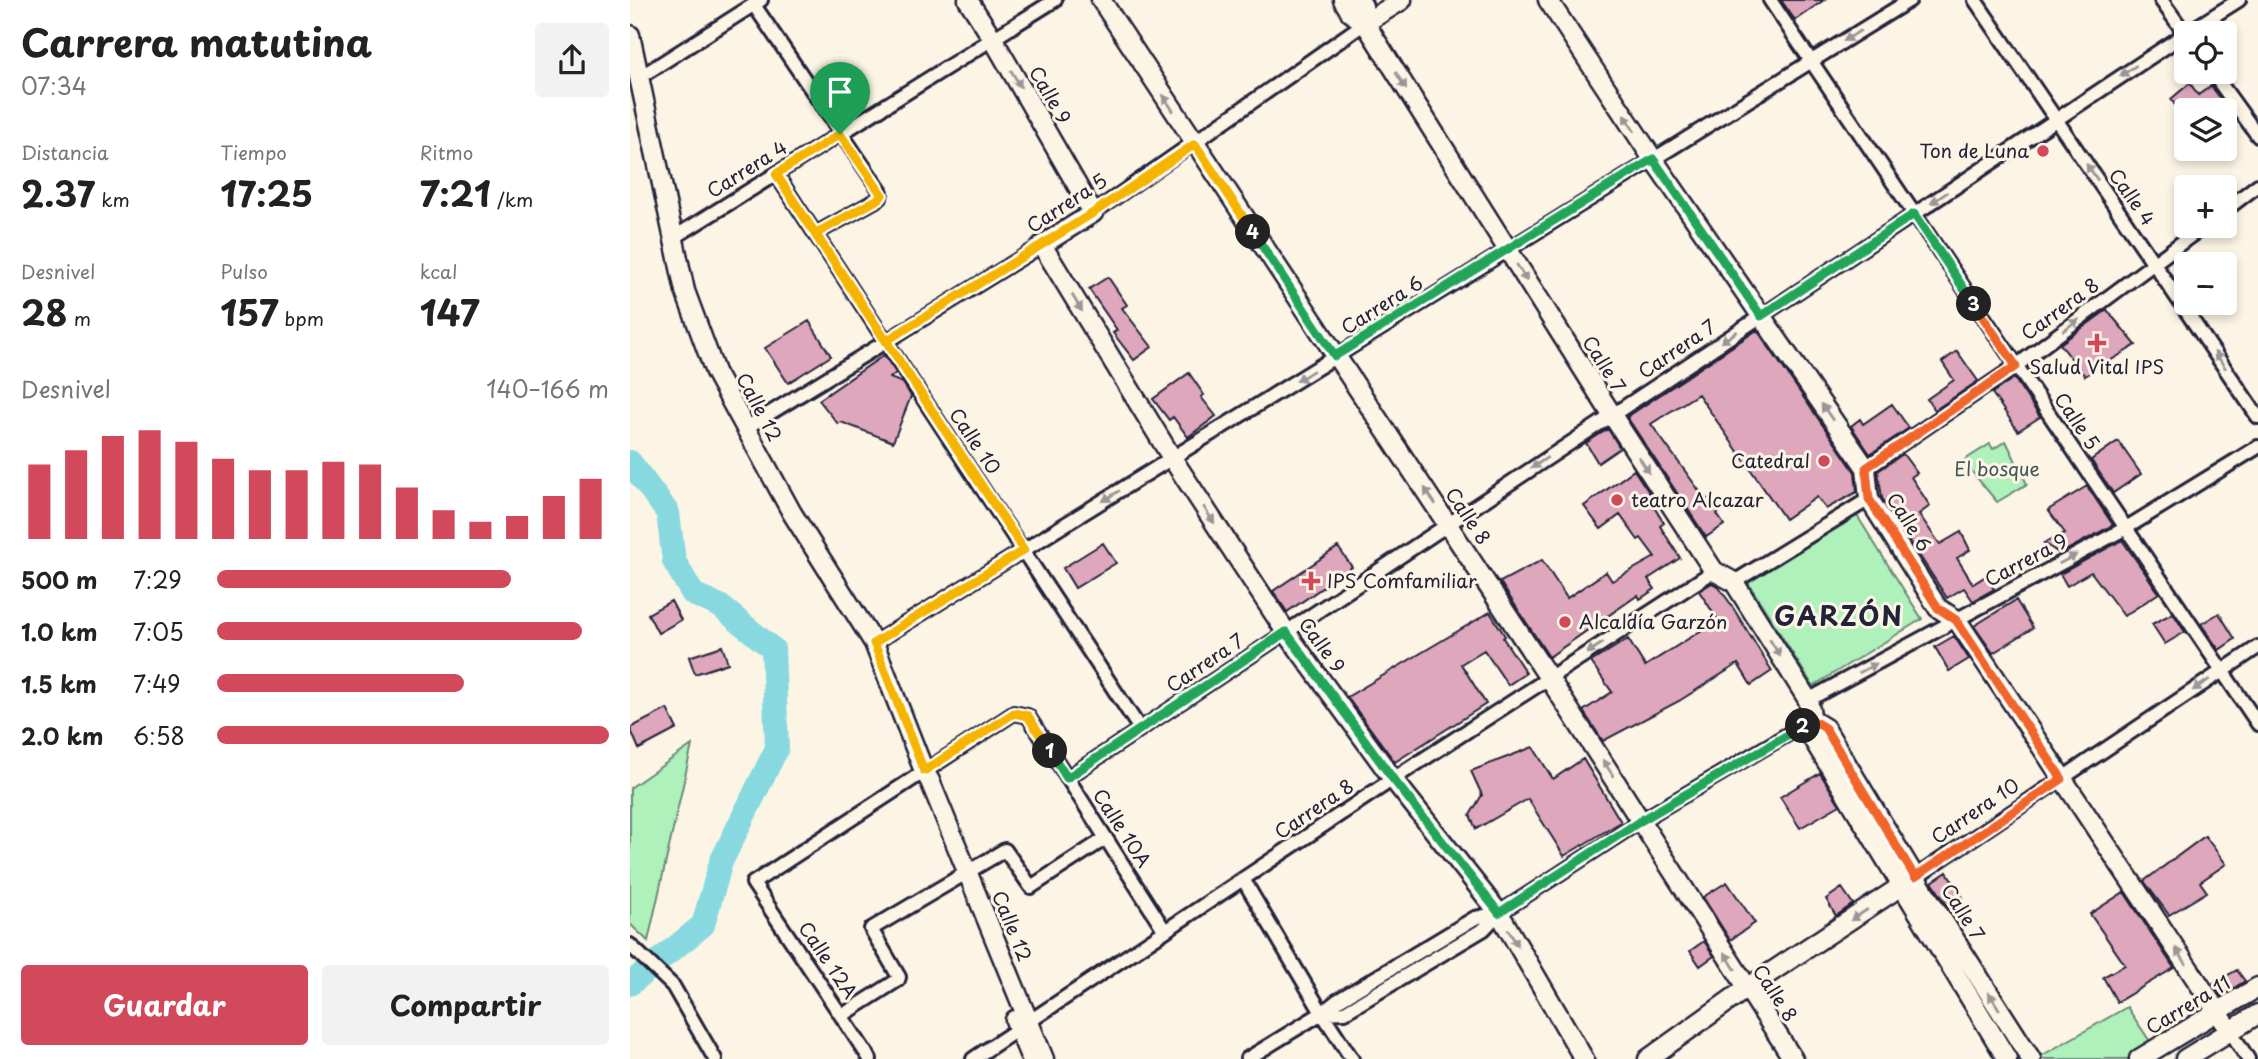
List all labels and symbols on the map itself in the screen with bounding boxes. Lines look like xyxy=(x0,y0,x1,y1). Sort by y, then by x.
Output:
one-way arrow xyxy=(1842,30,1861,42)
street label: Calle 9 xyxy=(1023,60,1079,129)
pin xyxy=(810,62,870,134)
one-way arrow xyxy=(2118,65,2138,78)
one-way arrow xyxy=(1010,70,1022,89)
one-way arrow xyxy=(1395,71,1408,90)
one-way arrow xyxy=(1162,93,1175,112)
one-way arrow xyxy=(1623,114,1636,133)
street label: Carrera 4 xyxy=(701,132,792,204)
place label: Ton de Luna xyxy=(1919,136,2029,164)
marker: Ton de Luna xyxy=(2035,143,2051,159)
street label: Calle 4 xyxy=(2103,162,2163,231)
one-way arrow xyxy=(2085,163,2099,181)
street label: Carrera 5 xyxy=(1021,166,1112,239)
one-way arrow xyxy=(1929,191,1948,204)
pin: 4 xyxy=(1236,215,1270,250)
one-way arrow xyxy=(1516,264,1529,283)
street label: Carrera 6 xyxy=(1335,268,1428,340)
street label: Carrera 8 xyxy=(2015,270,2104,346)
pin: 3 xyxy=(1956,286,1992,322)
one-way arrow xyxy=(1071,293,1084,313)
street label: Carrera 7 xyxy=(1632,312,1721,385)
one-way arrow xyxy=(2062,319,2080,333)
street label: Calle 7 xyxy=(1576,330,1633,398)
one-way arrow xyxy=(1719,331,1739,344)
marker: Salud Vital IPS xyxy=(2087,333,2107,353)
one-way arrow xyxy=(2213,351,2227,369)
place label: Salud Vital IPS xyxy=(2030,352,2164,380)
street label: Calle 12 xyxy=(730,367,790,446)
one-way arrow xyxy=(1295,369,1314,382)
street label: Calle 5 xyxy=(2048,386,2107,455)
street label: Calle 10 xyxy=(943,402,1008,479)
one-way arrow xyxy=(1820,403,1834,421)
place label: Catedral xyxy=(1731,446,1810,474)
marker: Catedral xyxy=(1816,453,1832,469)
park label: El bosque xyxy=(1954,454,2040,482)
one-way arrow xyxy=(1638,456,1651,475)
one-way arrow xyxy=(1530,457,1549,470)
street label: Calle 8 xyxy=(1439,481,1498,550)
place label: teatro Alcazar xyxy=(1631,485,1764,513)
one-way arrow xyxy=(1423,486,1436,506)
street label: Calle 6 xyxy=(1881,487,1939,556)
one-way arrow xyxy=(1102,489,1121,502)
marker: teatro Alcazar xyxy=(1609,492,1625,508)
one-way arrow xyxy=(1202,506,1216,524)
street label: Carrera 9 xyxy=(1979,526,2072,593)
one-way arrow xyxy=(2058,554,2078,565)
place label: IPS Comfamiliar xyxy=(1327,566,1477,594)
marker: IPS Comfamiliar xyxy=(1301,571,1321,591)
district label: GARZÓN xyxy=(1774,596,1904,635)
place label: Alcaldía Garzón xyxy=(1579,607,1727,635)
street label: Calle 9 xyxy=(1293,611,1353,678)
marker: Alcaldía Garzón xyxy=(1557,614,1573,630)
street label: Carrera 7 xyxy=(1160,626,1249,699)
one-way arrow xyxy=(1769,638,1782,657)
one-way arrow xyxy=(1585,642,1605,655)
one-way arrow xyxy=(1858,662,1878,673)
one-way arrow xyxy=(2192,678,2211,691)
pin: 2 xyxy=(1786,708,1820,744)
pin: 1 xyxy=(1032,734,1068,768)
one-way arrow xyxy=(1602,759,1615,778)
street label: Carrera 10 xyxy=(1925,770,2024,850)
street label: Carrera 8 xyxy=(1268,771,1359,845)
street label: Calle 10A xyxy=(1087,783,1159,872)
street label: Calle 7 xyxy=(1935,878,1992,946)
street label: Calle 12 xyxy=(986,886,1040,965)
one-way arrow xyxy=(1849,909,1869,922)
street label: Calle 12A xyxy=(793,915,865,1004)
one-way arrow xyxy=(1507,929,1520,948)
one-way arrow xyxy=(2174,946,2187,966)
one-way arrow xyxy=(1723,951,1736,970)
street label: Calle 8 xyxy=(1747,958,1805,1027)
street label: Carrera 11 xyxy=(2140,968,2235,1040)
one-way arrow xyxy=(1988,992,2001,1011)

